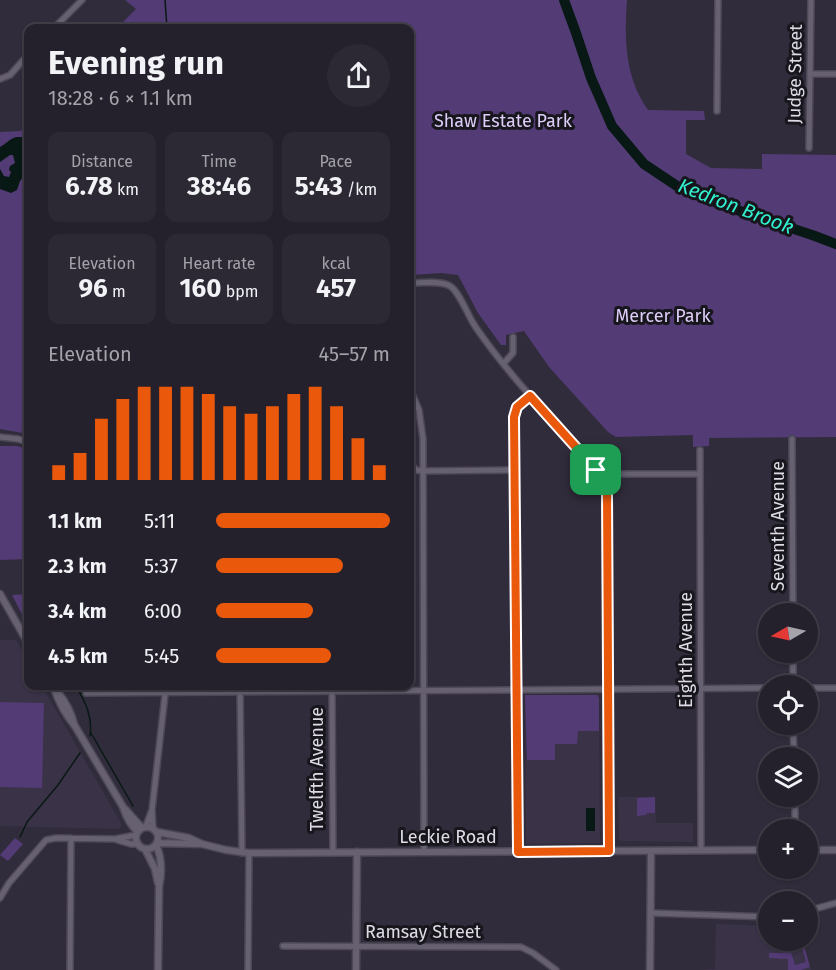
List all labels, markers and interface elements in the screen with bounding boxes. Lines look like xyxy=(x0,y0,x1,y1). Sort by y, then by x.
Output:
street label: Judge Street xyxy=(783,24,807,124)
text: Evening run xyxy=(48,43,224,83)
button: share xyxy=(327,44,390,107)
text: 18:28 · 6 × 1.1 km xyxy=(48,86,193,110)
park label: Shaw Estate Park xyxy=(434,110,573,132)
text: Distance xyxy=(71,152,133,171)
text: Time xyxy=(201,152,237,171)
text: Pace xyxy=(319,152,353,171)
text: 6.78 xyxy=(65,171,113,202)
text: 38:46 xyxy=(187,171,251,202)
text: 5:43 xyxy=(295,171,343,202)
water label: Kedron Brook xyxy=(675,173,797,239)
text: km xyxy=(113,180,139,199)
text: /km xyxy=(343,180,377,199)
text: Elevation xyxy=(68,254,136,273)
text: Heart rate xyxy=(183,254,255,273)
text: kcal xyxy=(322,254,350,273)
text: 96 xyxy=(78,273,108,304)
text: 160 xyxy=(180,273,221,304)
text: 457 xyxy=(316,273,356,304)
text: m xyxy=(108,282,126,301)
text: bpm xyxy=(221,282,258,301)
park label: Mercer Park xyxy=(615,305,711,327)
text: Elevation xyxy=(48,342,132,366)
text: 45–57 m xyxy=(318,342,390,366)
pin xyxy=(570,444,621,495)
icon: arrive xyxy=(579,453,612,486)
street label: Seventh Avenue xyxy=(767,461,789,591)
text: 1.1 km xyxy=(48,509,102,533)
text: 5:11 xyxy=(144,509,175,533)
text: 2.3 km xyxy=(48,554,107,578)
text: 5:37 xyxy=(144,554,178,578)
street label: Eighth Avenue xyxy=(675,592,697,708)
text: 3.4 km xyxy=(48,599,107,623)
text: 6:00 xyxy=(144,599,182,623)
north arrow xyxy=(758,603,818,663)
map controls xyxy=(758,603,818,951)
text: 4.5 km xyxy=(48,644,108,668)
text: 5:45 xyxy=(144,644,179,668)
button: locate xyxy=(758,675,818,735)
street label: Twelfth Avenue xyxy=(306,707,328,831)
button: layers xyxy=(758,747,818,807)
button: + xyxy=(758,819,818,879)
street label: Leckie Road xyxy=(399,826,497,848)
button: − xyxy=(758,891,818,951)
street label: Ramsay Street xyxy=(365,921,482,943)

